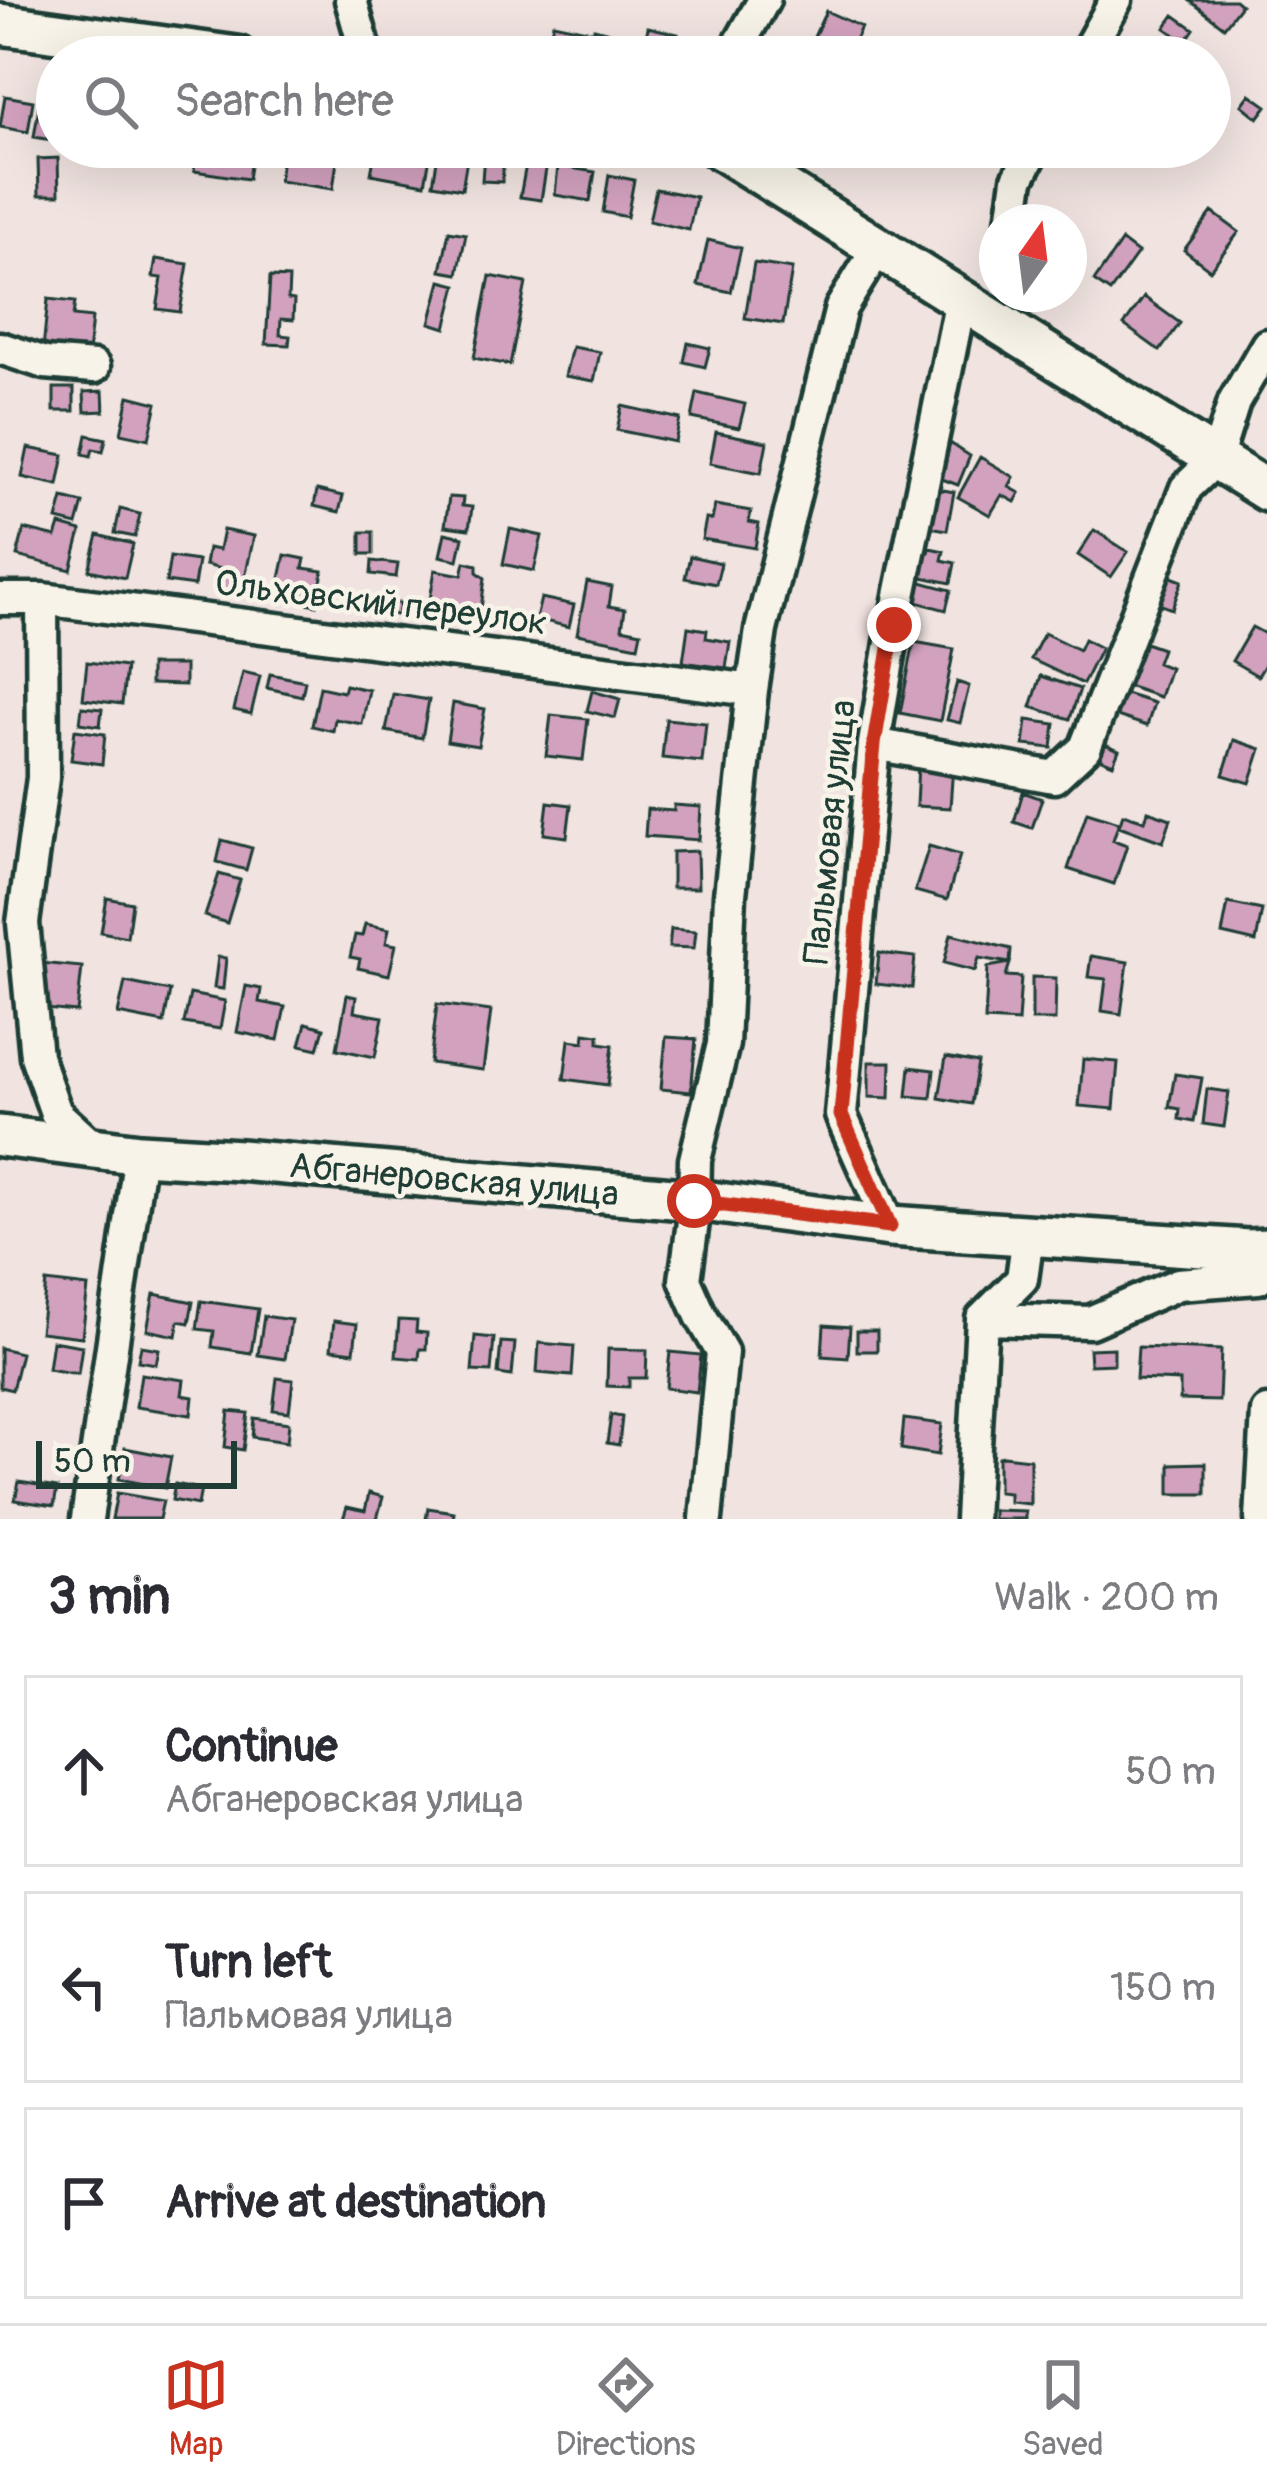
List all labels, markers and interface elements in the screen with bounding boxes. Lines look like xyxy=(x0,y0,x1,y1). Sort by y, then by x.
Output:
search box xyxy=(36,36,1231,168)
icon: search xyxy=(78,69,144,135)
text: Search here xyxy=(174,74,394,130)
north arrow xyxy=(979,204,1087,312)
street label: Ольховский переулок xyxy=(212,560,550,646)
route end xyxy=(867,598,921,652)
street label: Пальмовая улица xyxy=(794,698,866,966)
street label: Абганеровская улица xyxy=(287,1143,621,1217)
route start xyxy=(667,1174,721,1228)
scale bar xyxy=(36,1435,237,1488)
text: 50 m xyxy=(54,1441,131,1482)
text: 3 min xyxy=(48,1565,170,1629)
text: Walk · 200 m xyxy=(994,1573,1219,1622)
text: Continue xyxy=(165,1719,338,1775)
icon: ahead xyxy=(51,1738,117,1804)
text: 50 m xyxy=(1125,1747,1216,1796)
text: Абганеровская улица xyxy=(165,1775,523,1824)
text: Turn left xyxy=(165,1935,332,1991)
icon: left xyxy=(51,1954,117,2020)
text: 150 m xyxy=(1110,1963,1216,2012)
text: Пальмовая улица xyxy=(165,1991,453,2040)
icon: arrive xyxy=(51,2170,117,2236)
text: Arrive at destination xyxy=(165,2175,546,2231)
tab: Map xyxy=(163,2352,229,2465)
tab: Directions xyxy=(556,2352,696,2465)
tab: Saved xyxy=(1022,2352,1104,2465)

